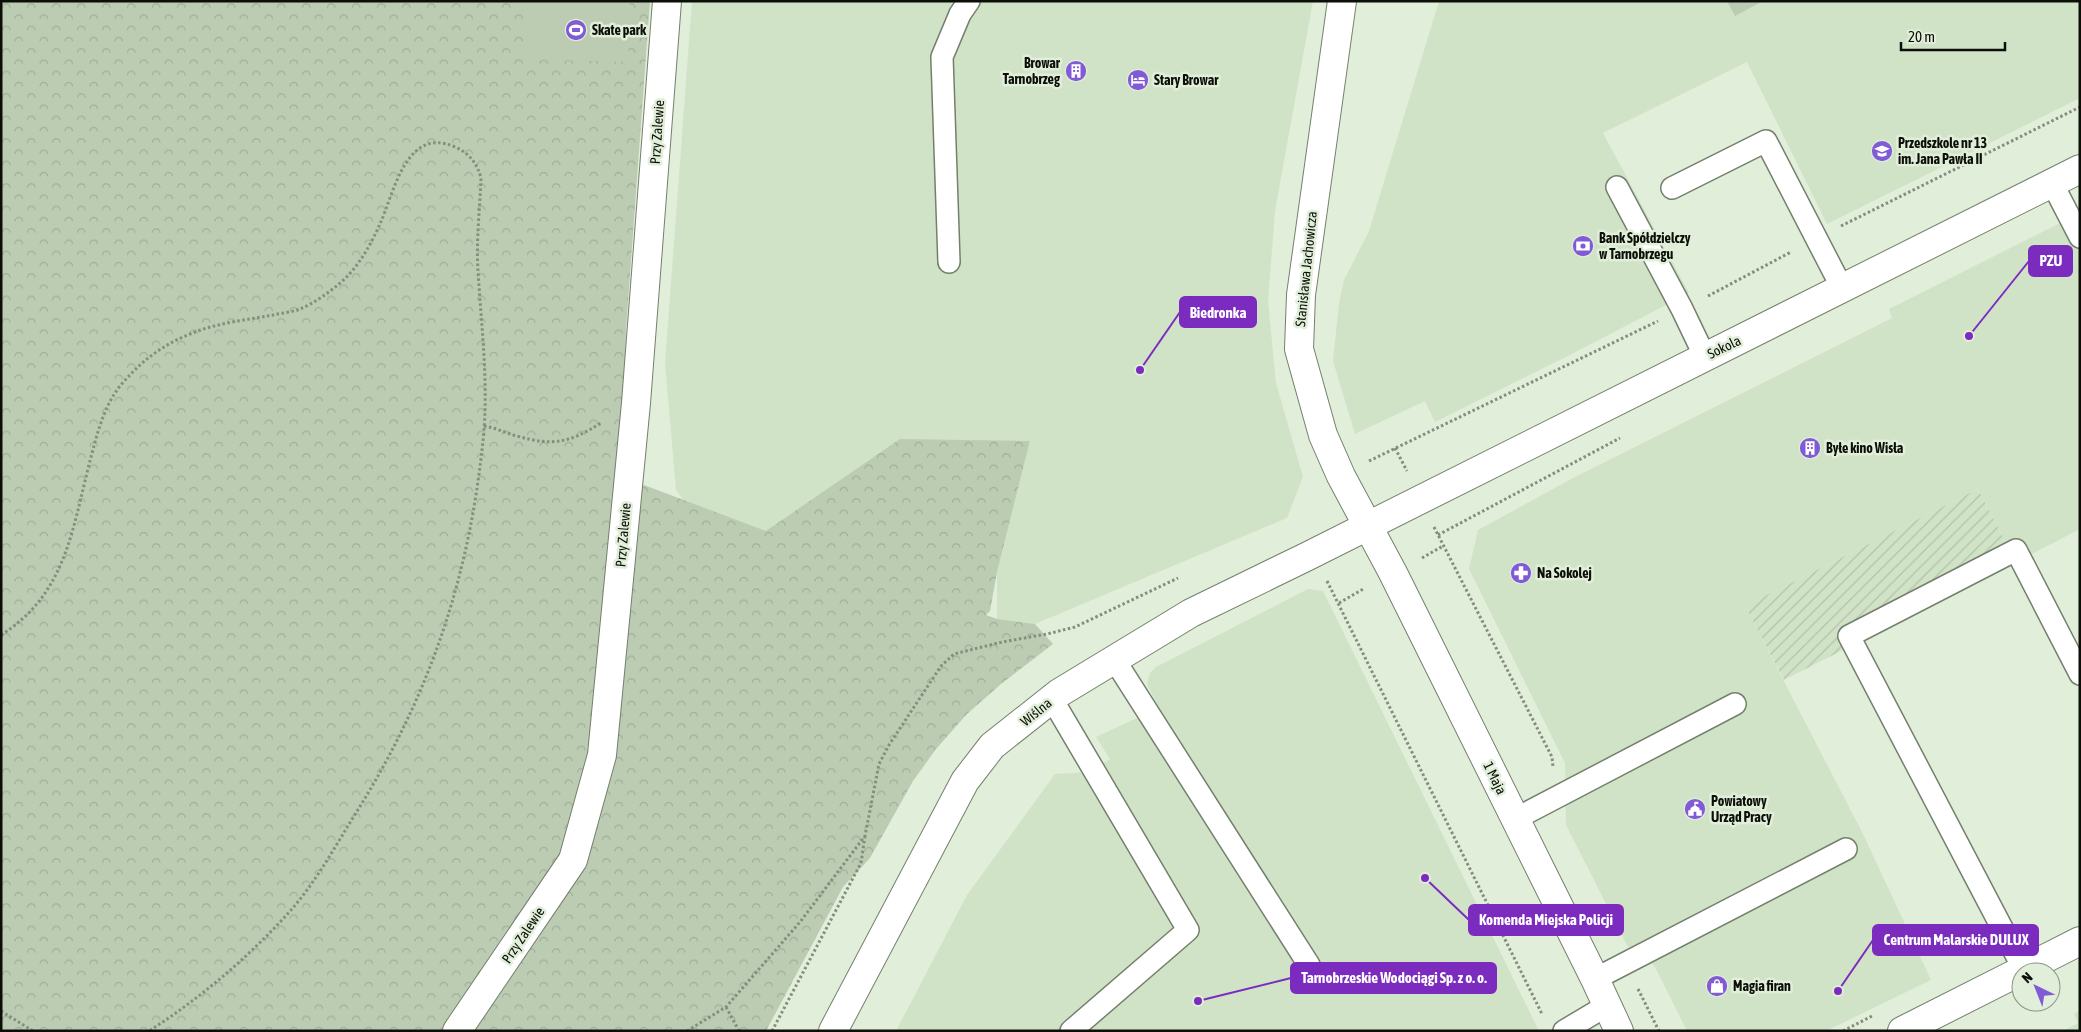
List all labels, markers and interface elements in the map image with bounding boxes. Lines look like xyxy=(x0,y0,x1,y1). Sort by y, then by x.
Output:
sports icon: Skate park xyxy=(564,18,588,42)
scale bar xyxy=(1901,20,2005,52)
place label: Skate park xyxy=(592,22,647,38)
text: 20 m xyxy=(1908,28,1935,45)
place label: Browar Tarnobrzeg xyxy=(1003,55,1061,87)
building icon: Browar Tarnobrzeg xyxy=(1064,59,1088,83)
hotel icon: Stary Browar xyxy=(1126,68,1150,92)
place label: Stary Browar xyxy=(1154,72,1219,88)
street label: Przy Zalewie xyxy=(647,99,667,165)
place label: Przedszkole nr 13 im. Jana Pawła II xyxy=(1898,135,1987,167)
school or university icon: Przedszkole nr 13 im. Jana Pawła II xyxy=(1870,139,1894,163)
street label: Stanisława Jachowicza xyxy=(1292,211,1320,327)
place label: Bank Spółdzielczy w Tarnobrzegu xyxy=(1599,230,1691,262)
bank icon: Bank Spółdzielczy w Tarnobrzegu xyxy=(1571,234,1595,258)
callout: PZU xyxy=(2029,246,2072,276)
text: PZU xyxy=(2040,252,2063,269)
callout: Biedronka xyxy=(1180,297,1256,327)
text: Biedronka xyxy=(1190,304,1246,321)
street label: Sokola xyxy=(1705,332,1743,362)
building icon: Byłe kino Wisła xyxy=(1798,436,1822,460)
place label: Byłe kino Wisła xyxy=(1826,440,1904,456)
street label: Przy Zalewie xyxy=(612,502,634,568)
pharmacy icon: Na Sokolej xyxy=(1509,561,1533,585)
place label: Na Sokolej xyxy=(1537,565,1592,581)
street label: Wiślna xyxy=(1017,695,1055,729)
street label: 1 Maja xyxy=(1480,759,1510,797)
place label: Powiatowy Urząd Pracy xyxy=(1711,793,1772,825)
public building icon: Powiatowy Urząd Pracy xyxy=(1683,797,1707,821)
street label: Przy Zalewie xyxy=(498,904,548,966)
callout: Komenda Miejska Policji xyxy=(1469,905,1623,935)
text: Komenda Miejska Policji xyxy=(1479,911,1613,928)
callout: Centrum Malarskie DULUX xyxy=(1873,925,2038,955)
text: Centrum Malarskie DULUX xyxy=(1884,931,2029,948)
north arrow xyxy=(2011,962,2061,1012)
callout: Tarnobrzeskie Wodociągi Sp. z o. o. xyxy=(1291,963,1496,993)
text: Tarnobrzeskie Wodociągi Sp. z o. o. xyxy=(1301,969,1487,986)
text: N xyxy=(2019,969,2036,986)
shop icon: Magia firan xyxy=(1705,974,1729,998)
place label: Magia firan xyxy=(1733,978,1791,994)

